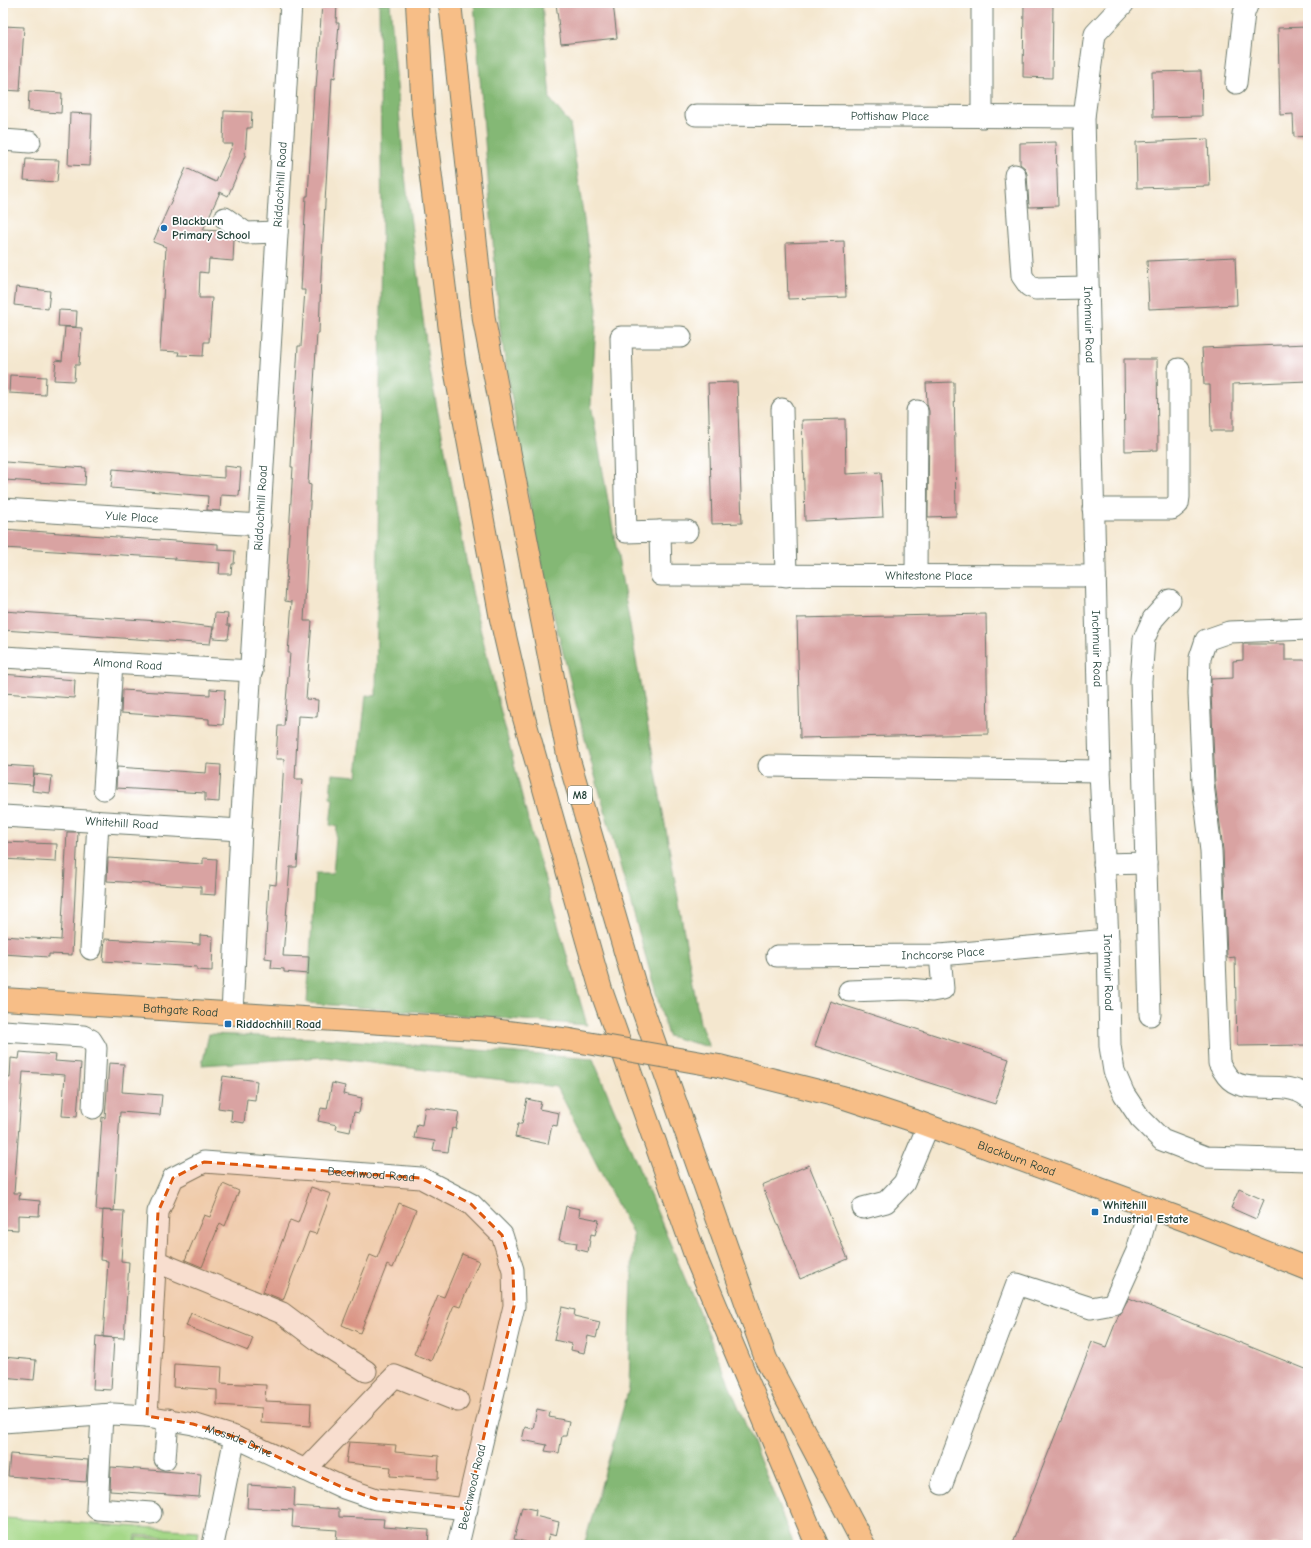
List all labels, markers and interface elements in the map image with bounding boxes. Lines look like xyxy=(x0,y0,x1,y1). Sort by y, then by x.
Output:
street label: Pottishaw Place xyxy=(851,109,929,123)
street label: Riddochhill Road xyxy=(270,141,290,228)
place label: Blackburn Primary School xyxy=(172,214,250,242)
marker: Blackburn Primary School xyxy=(159,223,169,233)
street label: Inchmuir Road xyxy=(1081,286,1097,363)
street label: Riddochhill Road xyxy=(251,465,270,551)
street label: Yule Place xyxy=(105,508,159,526)
street label: Whitestone Place xyxy=(885,569,973,583)
street label: Inchmuir Road xyxy=(1089,610,1105,687)
street label: Almond Road xyxy=(93,655,163,673)
road number: M8 xyxy=(568,786,592,804)
street label: Whitehill Road xyxy=(85,814,159,832)
street label: Inchmuir Road xyxy=(1101,934,1116,1011)
street label: Inchcorse Place xyxy=(902,944,985,962)
street label: Bathgate Road xyxy=(143,1001,219,1020)
place label: Riddochhill Road xyxy=(236,1017,321,1031)
marker: Riddochhill Road xyxy=(223,1019,233,1029)
street label: Blackburn Road xyxy=(976,1138,1057,1179)
street label: Beechwood Road xyxy=(327,1164,415,1185)
place label: Whitehill Industrial Estate xyxy=(1103,1198,1188,1226)
marker: Whitehill Industrial Estate xyxy=(1090,1207,1100,1217)
street label: Mosside Drive xyxy=(204,1421,275,1461)
street label: Beechwood Road xyxy=(455,1443,489,1531)

